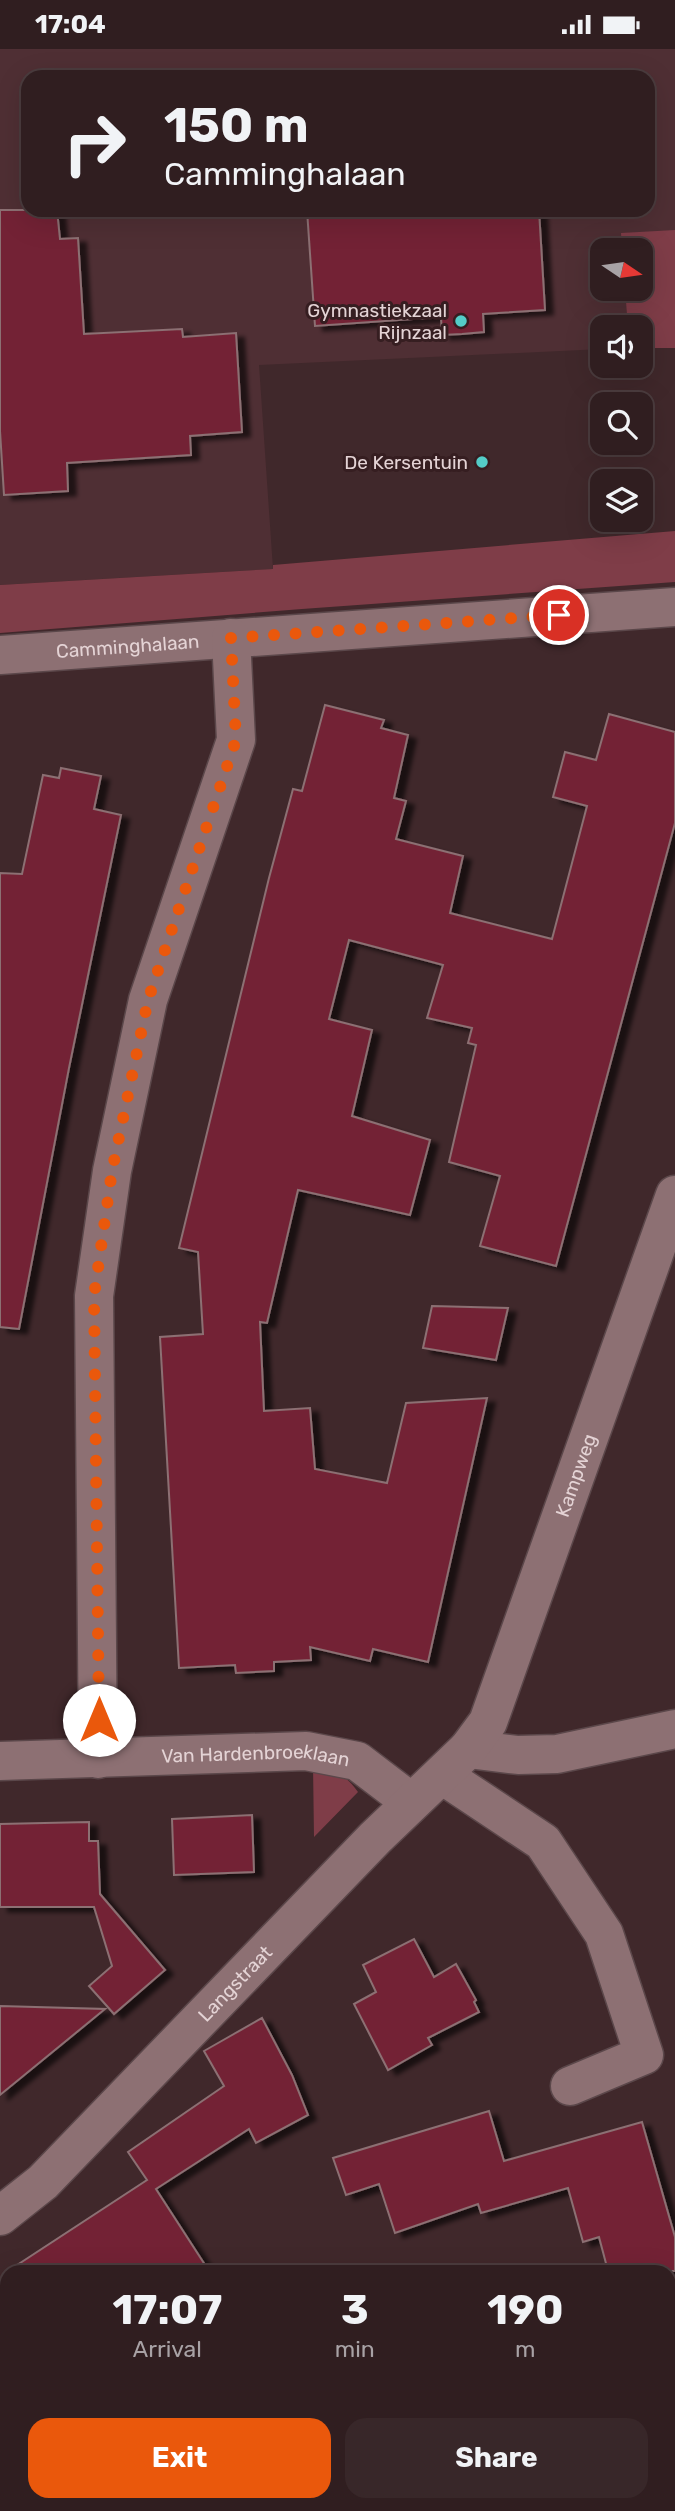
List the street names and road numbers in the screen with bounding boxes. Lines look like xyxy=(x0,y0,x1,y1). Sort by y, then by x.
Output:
street label: Camminghalaan xyxy=(55,629,200,662)
street label: Kampweg xyxy=(550,1431,601,1520)
street label: Van Hardenbroeklaan xyxy=(161,1739,352,1771)
street label: Langstraat xyxy=(193,1940,277,2026)

